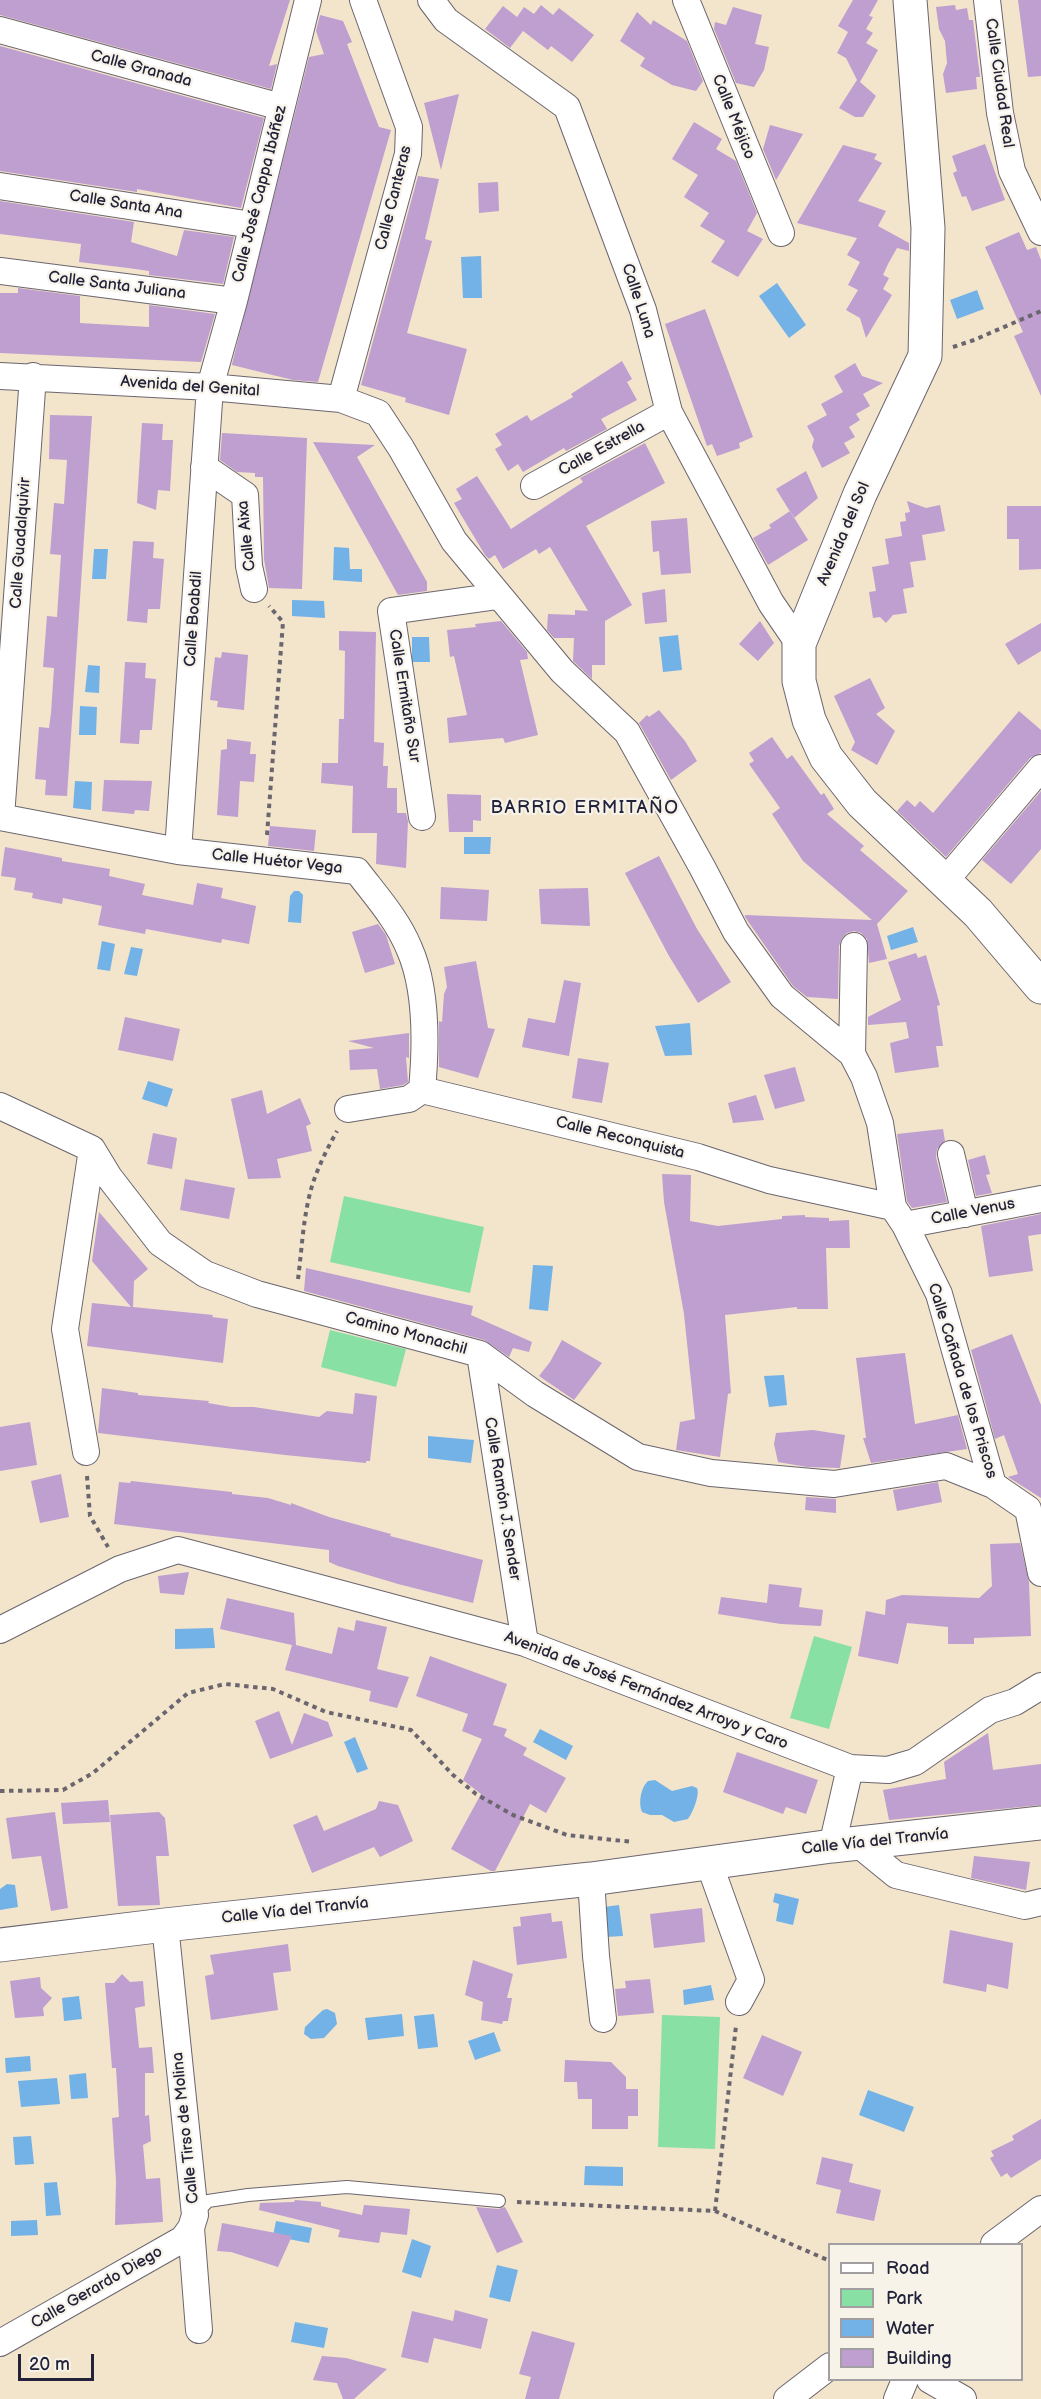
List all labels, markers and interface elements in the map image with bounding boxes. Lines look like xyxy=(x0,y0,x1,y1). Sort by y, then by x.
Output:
street label: Calle Ciudad Real xyxy=(980,17,1018,149)
street label: Calle Granada xyxy=(88,46,194,92)
street label: Calle Méjico xyxy=(707,72,759,162)
street label: Calle José Cappa Ibáñez xyxy=(229,103,291,285)
street label: Calle Canteras xyxy=(372,144,416,252)
street label: Calle Santa Ana xyxy=(68,187,184,223)
street label: Calle Luna xyxy=(617,261,659,341)
street label: Calle Santa Juliana xyxy=(47,268,187,304)
street label: Avenida del Genital xyxy=(120,373,260,401)
street label: Calle Estrella xyxy=(556,417,648,481)
street label: Calle Guadalquivir xyxy=(7,477,35,609)
street label: Avenida del Sol xyxy=(814,479,874,589)
street label: Calle Aixa xyxy=(234,500,260,572)
street label: Calle Boabdil xyxy=(181,571,207,667)
street label: Calle Ermitaño Sur xyxy=(384,628,424,764)
district label: BARRIO ERMITAÑO xyxy=(491,797,679,819)
street label: Calle Huétor Vega xyxy=(211,846,343,878)
street label: Calle Reconquista xyxy=(554,1113,686,1163)
street label: Calle Venus xyxy=(929,1194,1017,1230)
street label: Calle Cañada de los Priscos xyxy=(923,1281,1001,1481)
street label: Camino Monachil xyxy=(343,1308,469,1360)
street label: Calle Ramón J. Sender xyxy=(480,1416,524,1582)
street label: Avenida de José Fernández Arroyo y Caro xyxy=(501,1628,791,1754)
street label: Calle Vía del Tranvía xyxy=(801,1825,949,1859)
street label: Calle Vía del Tranvía xyxy=(221,1894,369,1928)
street label: Calle Tirso de Molina xyxy=(168,2051,204,2205)
street label: Calle Gerardo Diego xyxy=(28,2243,166,2333)
legend xyxy=(828,2243,1023,2381)
text: Road xyxy=(886,2258,930,2279)
text: Park xyxy=(886,2288,922,2309)
text: Water xyxy=(886,2318,934,2339)
scale bar xyxy=(21,2342,98,2380)
text: Building xyxy=(886,2348,952,2369)
text: 20 m xyxy=(29,2354,70,2375)

